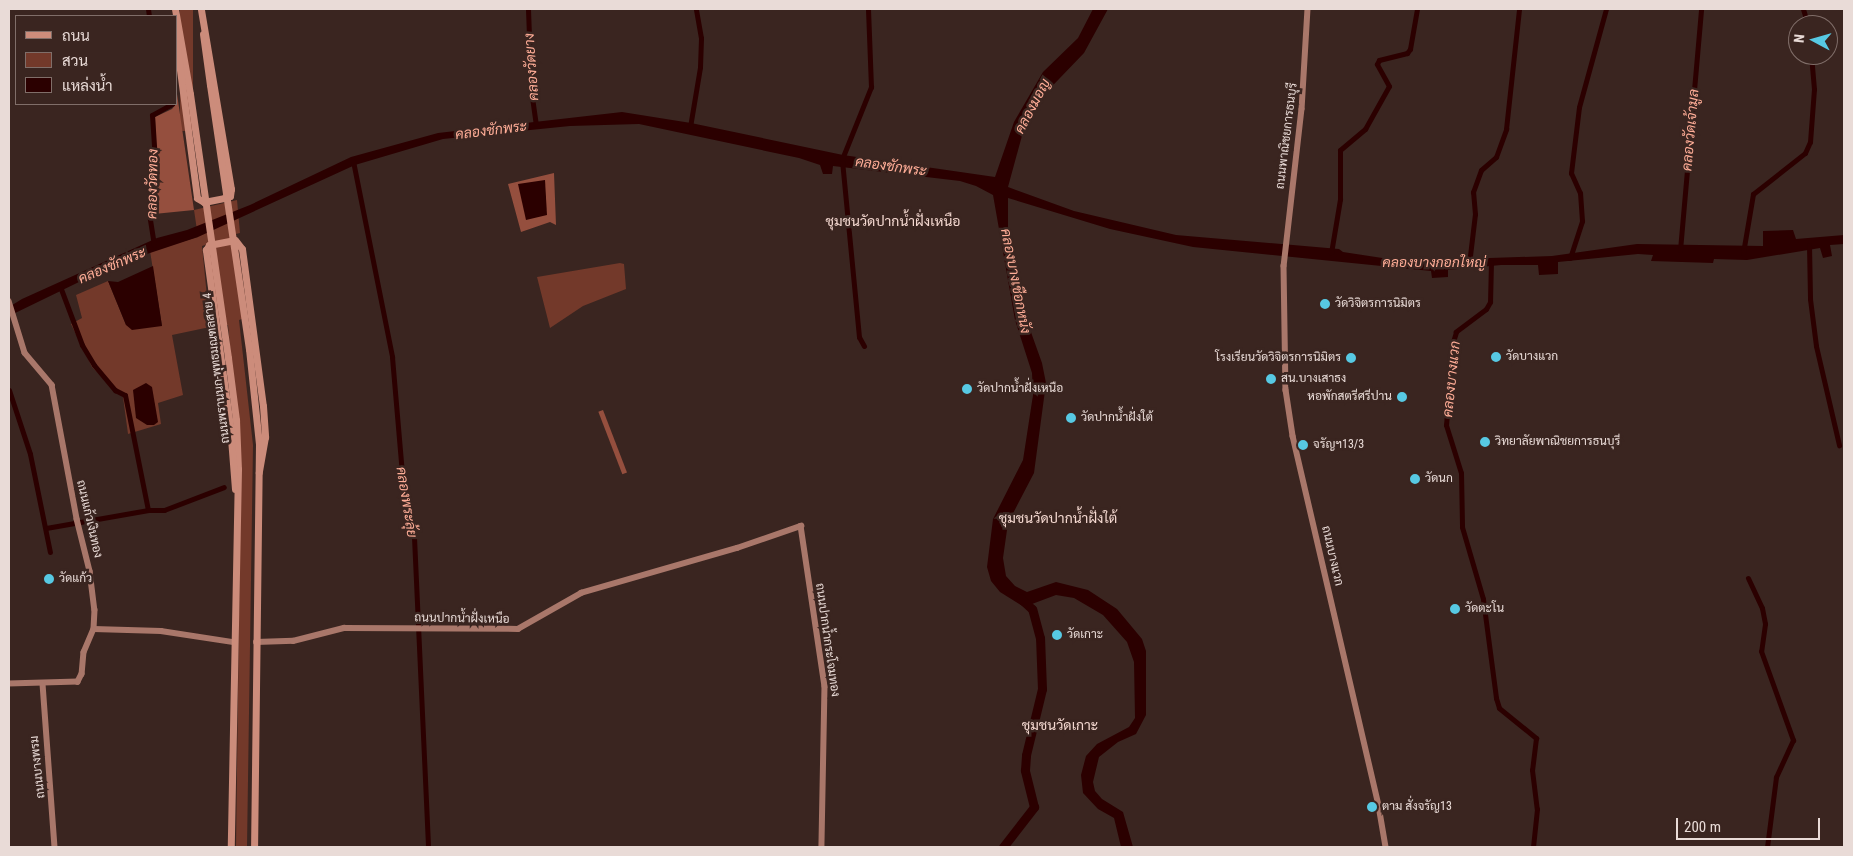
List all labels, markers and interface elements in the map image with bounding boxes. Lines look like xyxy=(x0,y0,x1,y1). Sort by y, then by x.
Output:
legend xyxy=(15,15,178,105)
north arrow xyxy=(1788,15,1838,65)
text: ถนน xyxy=(62,27,90,45)
water label: คลองวัดยาง xyxy=(520,33,542,101)
text: N xyxy=(1791,33,1807,44)
text: สวน xyxy=(62,52,88,70)
water label: คลองมอญ xyxy=(1011,76,1053,136)
text: แหล่งน้ำ xyxy=(62,77,113,95)
street label: ถนนพาณิชยการธนบุรี xyxy=(1273,82,1301,190)
water label: คลองวัดเจ้ามูล xyxy=(1678,88,1702,172)
water label: คลองชักพระ xyxy=(454,117,528,143)
water label: คลองวัดทอง xyxy=(143,149,161,219)
water label: คลองชักพระ xyxy=(854,153,928,179)
district label: ชุมชนวัดปากน้ำฝั่งเหนือ xyxy=(825,213,961,229)
water label: คลองบางเชือกหนัง xyxy=(998,227,1034,335)
water label: คลองชักพระ xyxy=(76,243,148,287)
water label: คลองบางกอกใหญ่ xyxy=(1382,254,1486,270)
street label: ถนนพรานนก-พุทธมณฑลสาย 4 xyxy=(201,292,233,444)
place label: วัดวิจิตรการนิมิตร xyxy=(1335,297,1421,311)
marker: วัดวิจิตรการนิมิตร xyxy=(1319,298,1331,310)
water label: คลองบางแวก xyxy=(1439,340,1463,418)
place label: วัดบางแวก xyxy=(1506,350,1558,364)
place label: โรงเรียนวัดวิจิตรการนิมิตร xyxy=(1215,351,1341,365)
marker: วัดบางแวก xyxy=(1490,351,1502,363)
marker: โรงเรียนวัดวิจิตรการนิมิตร xyxy=(1345,352,1357,364)
place label: สน.บางเสาธง xyxy=(1281,372,1346,386)
marker: สน.บางเสาธง xyxy=(1265,373,1277,385)
place label: วัดปากน้ำฝั่งเหนือ xyxy=(977,382,1063,396)
marker: วัดปากน้ำฝั่งเหนือ xyxy=(961,383,973,395)
place label: หอพักสตรีศรีปาน xyxy=(1307,390,1392,404)
marker: หอพักสตรีศรีปาน xyxy=(1396,391,1408,403)
place label: วัดปากน้ำฝั่งใต้ xyxy=(1081,411,1153,425)
marker: วัดปากน้ำฝั่งใต้ xyxy=(1065,412,1077,424)
place label: วิทยาลัยพาณิชยการธนบุรี xyxy=(1495,435,1620,449)
marker: วิทยาลัยพาณิชยการธนบุรี xyxy=(1479,436,1491,448)
place label: จรัญฯ13/3 xyxy=(1313,438,1364,452)
marker: จรัญฯ13/3 xyxy=(1297,439,1309,451)
water label: คลองพระลุ้ย xyxy=(393,465,421,539)
place label: วัดนก xyxy=(1425,472,1453,486)
marker: วัดนก xyxy=(1409,473,1421,485)
street label: ถนนแก้วเงินทอง xyxy=(73,479,105,559)
district label: ชุมชนวัดปากน้ำฝั่งใต้ xyxy=(999,510,1117,526)
street label: ถนนบางแวก xyxy=(1318,525,1346,587)
place label: วัดแก้ว xyxy=(59,572,92,586)
marker: วัดแก้ว xyxy=(43,573,55,585)
street label: ถนนปากน้ำกระโจมทอง xyxy=(812,582,842,698)
place label: วัดตะโน xyxy=(1465,602,1504,616)
marker: วัดตะโน xyxy=(1449,603,1461,615)
street label: ถนนปากน้ำฝั่งเหนือ xyxy=(414,611,510,627)
place label: วัดเกาะ xyxy=(1067,628,1103,642)
marker: วัดเกาะ xyxy=(1051,629,1063,641)
district label: ชุมชนวัดเกาะ xyxy=(1022,717,1098,733)
street label: ถนนบางพรม xyxy=(28,735,48,799)
place label: ตาม สั่งจรัญ13 xyxy=(1382,800,1452,814)
marker: ตาม สั่งจรัญ13 xyxy=(1366,801,1378,813)
scale bar xyxy=(1678,808,1822,840)
text: 200 m xyxy=(1684,818,1721,836)

